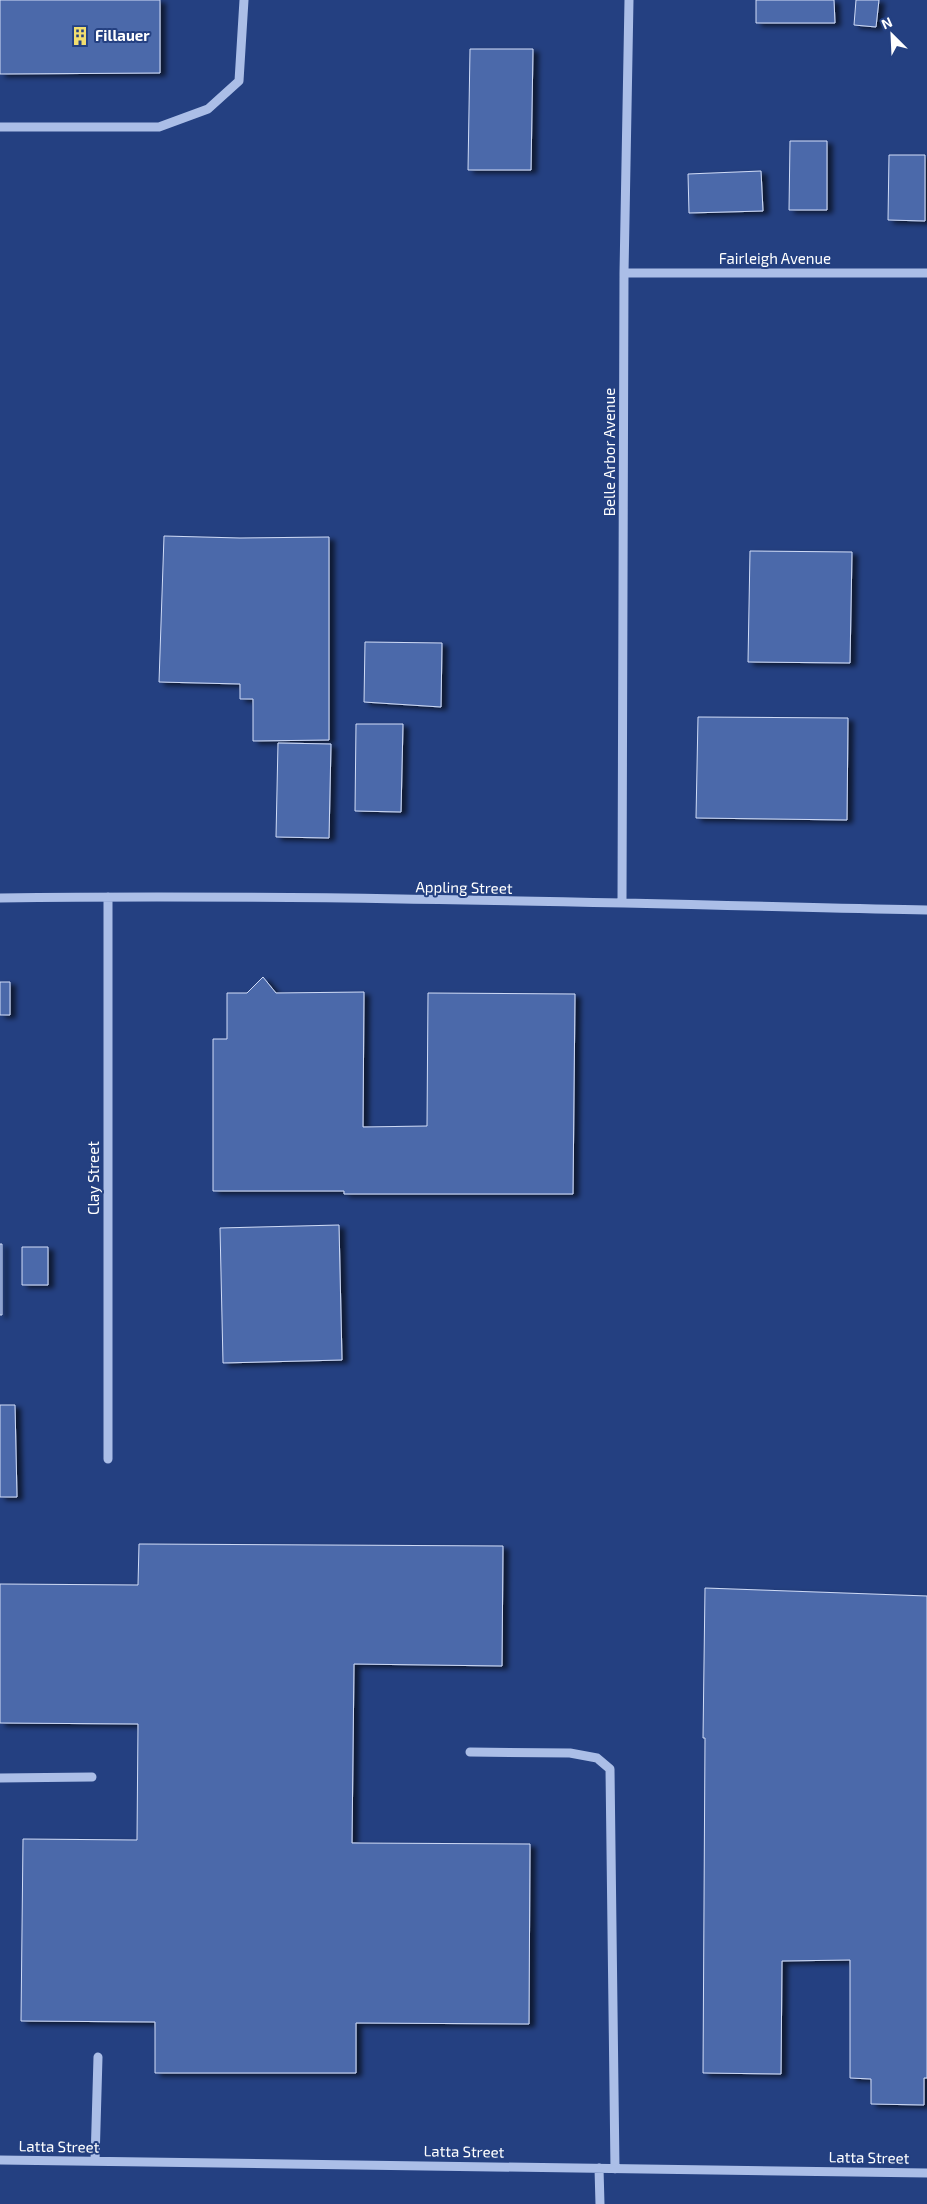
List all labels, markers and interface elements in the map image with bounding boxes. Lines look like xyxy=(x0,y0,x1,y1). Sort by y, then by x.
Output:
north arrow xyxy=(867,10,917,60)
text: N xyxy=(878,13,895,32)
building icon: Fillauer xyxy=(69,25,91,47)
place label: Fillauer xyxy=(95,26,150,44)
street label: Fairleigh Avenue xyxy=(719,249,831,267)
street label: Belle Arbor Avenue xyxy=(600,388,618,516)
street label: Appling Street xyxy=(415,877,513,897)
street label: Clay Street xyxy=(84,1141,102,1215)
street label: Latta Street xyxy=(19,2136,100,2156)
street label: Latta Street xyxy=(424,2141,505,2161)
street label: Latta Street xyxy=(829,2147,910,2167)

